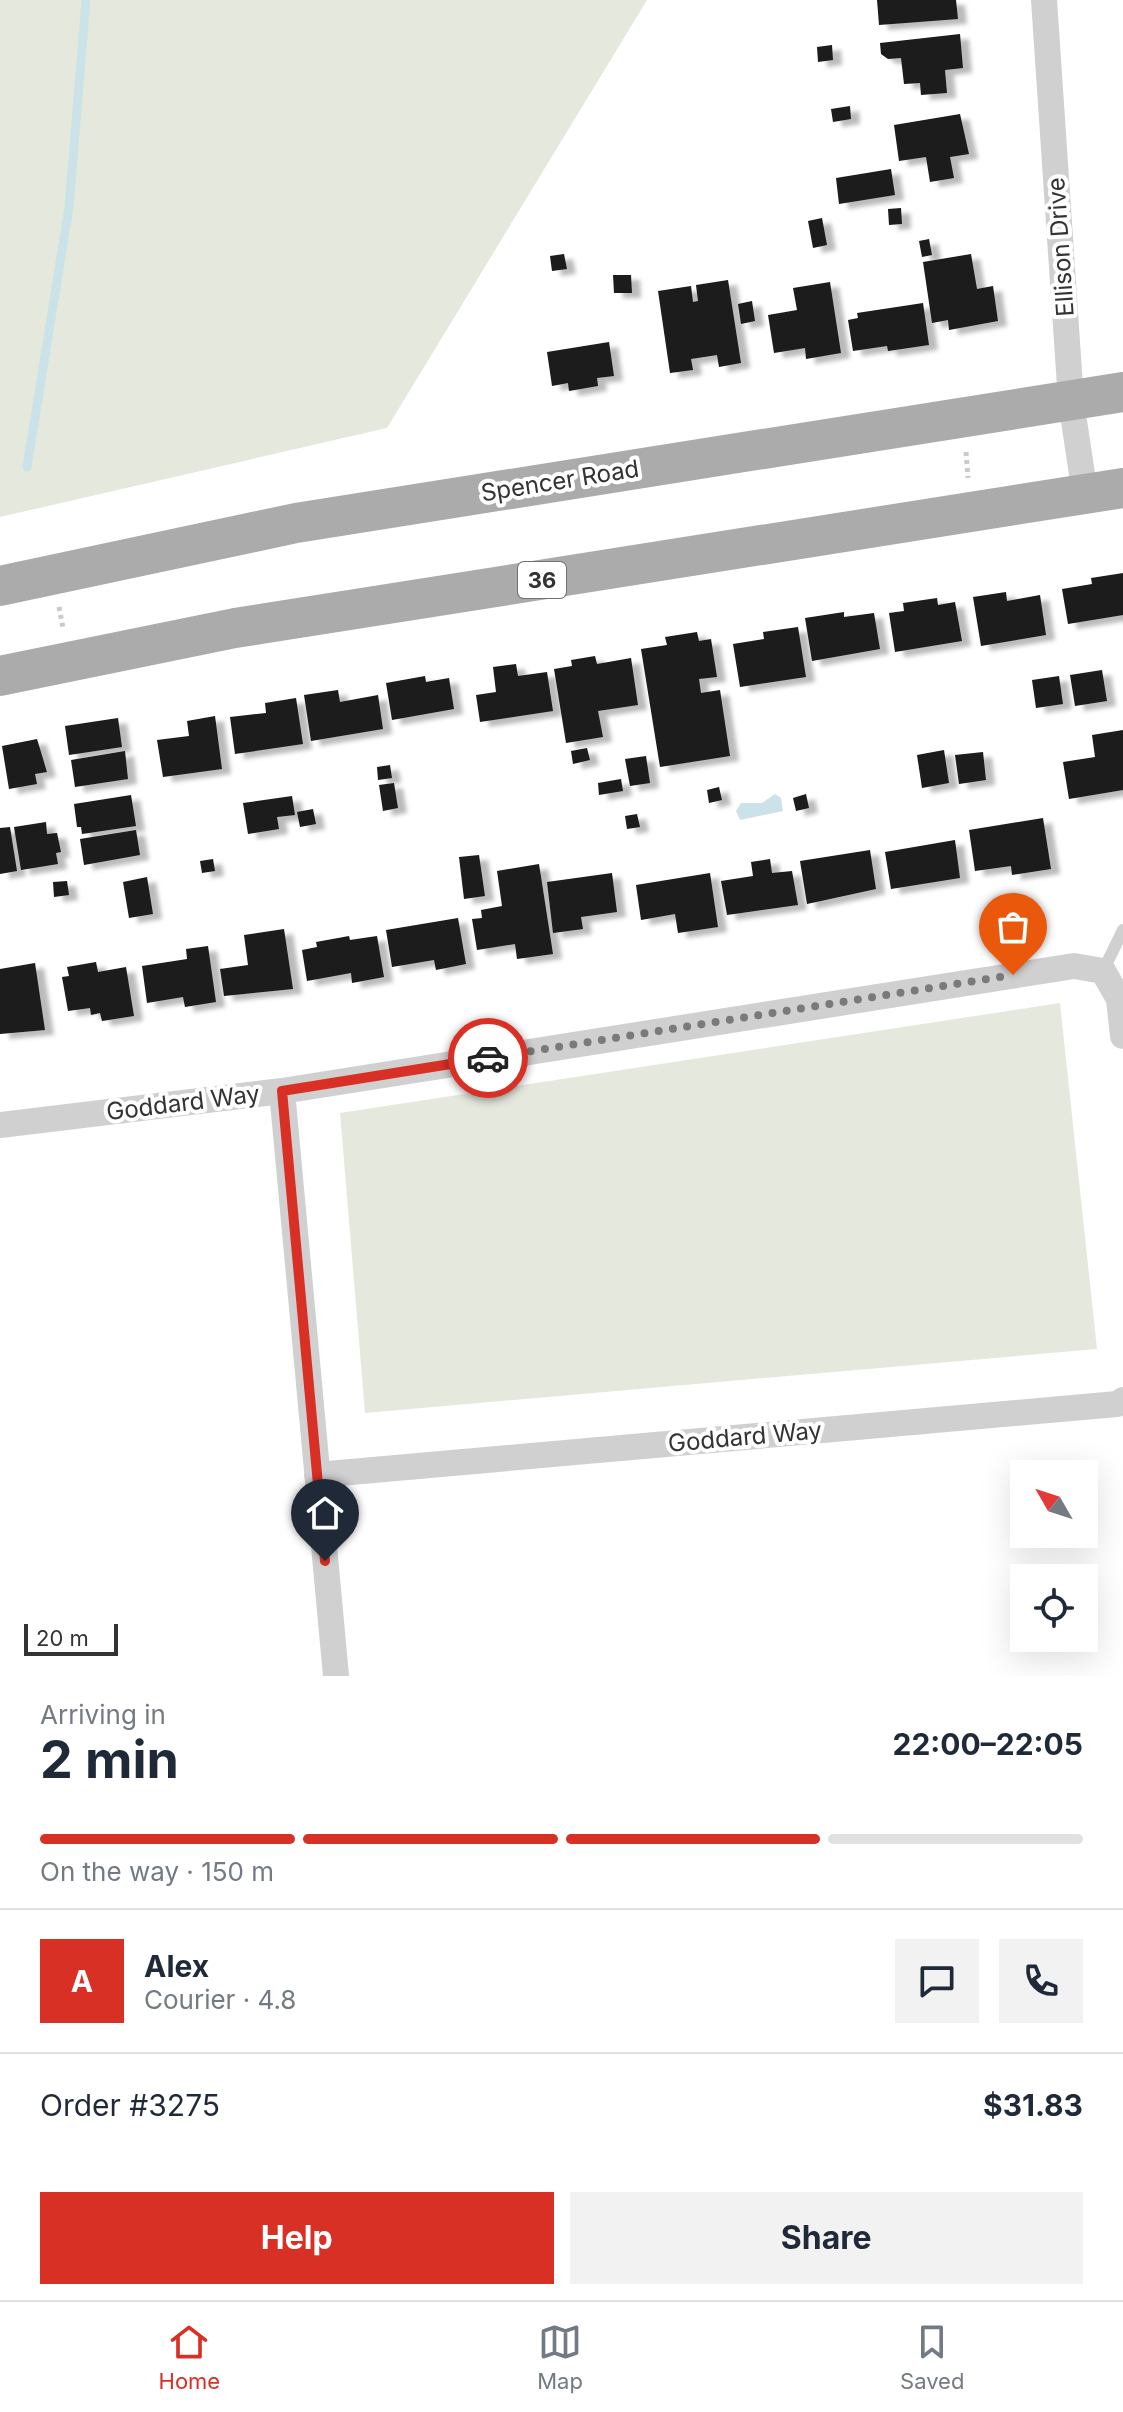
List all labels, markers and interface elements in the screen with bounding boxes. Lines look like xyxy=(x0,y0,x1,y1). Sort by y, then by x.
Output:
street label: Ellison Drive xyxy=(1041,176,1080,318)
street label: Spencer Road xyxy=(479,454,641,507)
road number: 36 xyxy=(518,562,566,598)
pin xyxy=(979,893,1047,975)
icon: bag xyxy=(991,905,1035,949)
courier xyxy=(448,1018,528,1098)
icon: car xyxy=(466,1036,510,1080)
street label: Goddard Way xyxy=(105,1079,261,1126)
street label: Goddard Way xyxy=(667,1415,823,1458)
north arrow xyxy=(1010,1460,1098,1548)
map controls xyxy=(1010,1460,1098,1652)
pin xyxy=(291,1479,359,1561)
icon: home xyxy=(303,1491,347,1535)
button: locate xyxy=(1010,1564,1098,1652)
scale bar xyxy=(24,1620,118,1656)
text: 20 m xyxy=(36,1625,89,1651)
text: Arriving in xyxy=(40,1699,166,1730)
text: 22:00–22:05 xyxy=(893,1726,1083,1762)
text: 2 min xyxy=(40,1728,179,1791)
text: On the way · 150 m xyxy=(40,1856,274,1887)
button: chat xyxy=(895,1939,979,2023)
button: phone xyxy=(999,1939,1083,2023)
text: Alex xyxy=(144,1948,209,1984)
text: A xyxy=(71,1963,93,1999)
text: Courier · 4.8 xyxy=(144,1984,296,2015)
text: Order #3275 xyxy=(40,2087,220,2123)
text: $31.83 xyxy=(983,2087,1083,2123)
button: Help xyxy=(40,2192,554,2284)
button: Share xyxy=(570,2192,1083,2284)
tab: Home xyxy=(159,2320,220,2394)
tab: Map xyxy=(537,2320,583,2394)
tab: Saved xyxy=(900,2320,964,2394)

